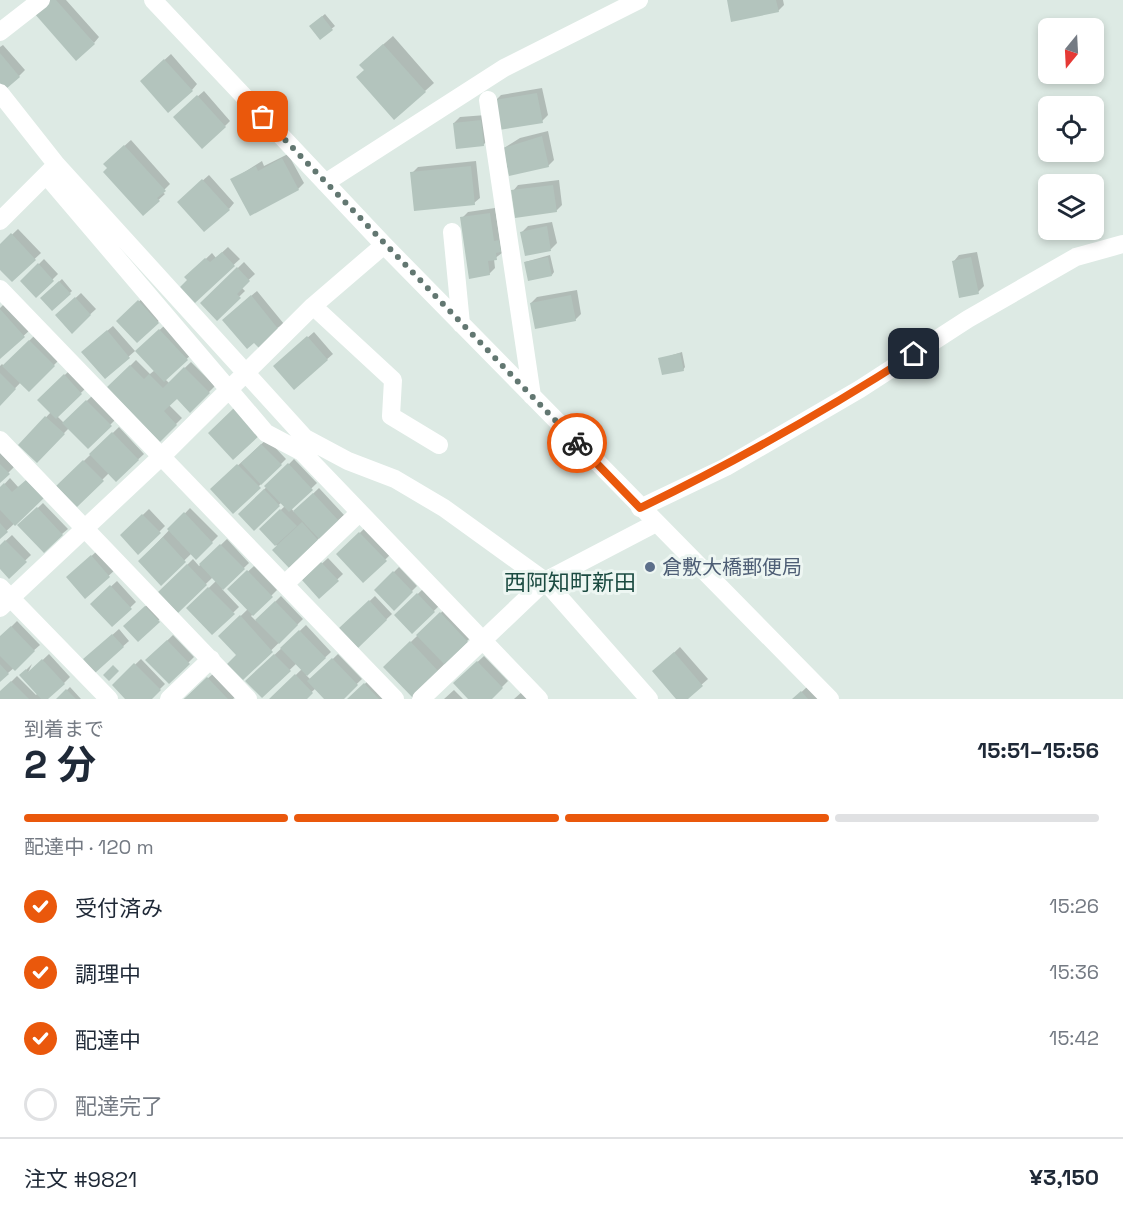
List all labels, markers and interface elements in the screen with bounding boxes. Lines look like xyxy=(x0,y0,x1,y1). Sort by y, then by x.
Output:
north arrow xyxy=(1038,18,1104,84)
map controls xyxy=(1038,18,1104,240)
pin xyxy=(237,91,288,142)
button: locate xyxy=(1038,96,1104,162)
icon: bag xyxy=(246,100,279,133)
button: layers xyxy=(1038,174,1104,240)
pin xyxy=(888,328,939,379)
icon: home xyxy=(897,337,930,370)
courier xyxy=(547,413,607,473)
icon: bike xyxy=(561,427,594,460)
place label: 倉敷大橋郵便局 xyxy=(662,554,802,580)
marker: 倉敷大橋郵便局 xyxy=(643,560,657,574)
district label: 西阿知町新田 xyxy=(504,568,636,596)
text: 到着まで xyxy=(24,716,104,742)
text: 15:51–15:56 xyxy=(977,736,1099,764)
text: 2 分 xyxy=(24,740,96,789)
text: 配達中 · 120 m xyxy=(24,834,154,860)
icon: check xyxy=(24,890,57,923)
text: 15:26 xyxy=(1049,893,1099,919)
text: 受付済み xyxy=(75,894,163,922)
icon: check xyxy=(24,956,57,989)
text: 15:36 xyxy=(1049,959,1099,985)
text: 調理中 xyxy=(75,960,141,988)
icon: check xyxy=(24,1022,57,1055)
text: 15:42 xyxy=(1049,1025,1099,1051)
text: 配達中 xyxy=(75,1026,141,1054)
text: 配達完了 xyxy=(75,1092,163,1120)
text: ¥3,150 xyxy=(1029,1163,1099,1191)
text: 注文 #9821 xyxy=(24,1165,137,1193)

